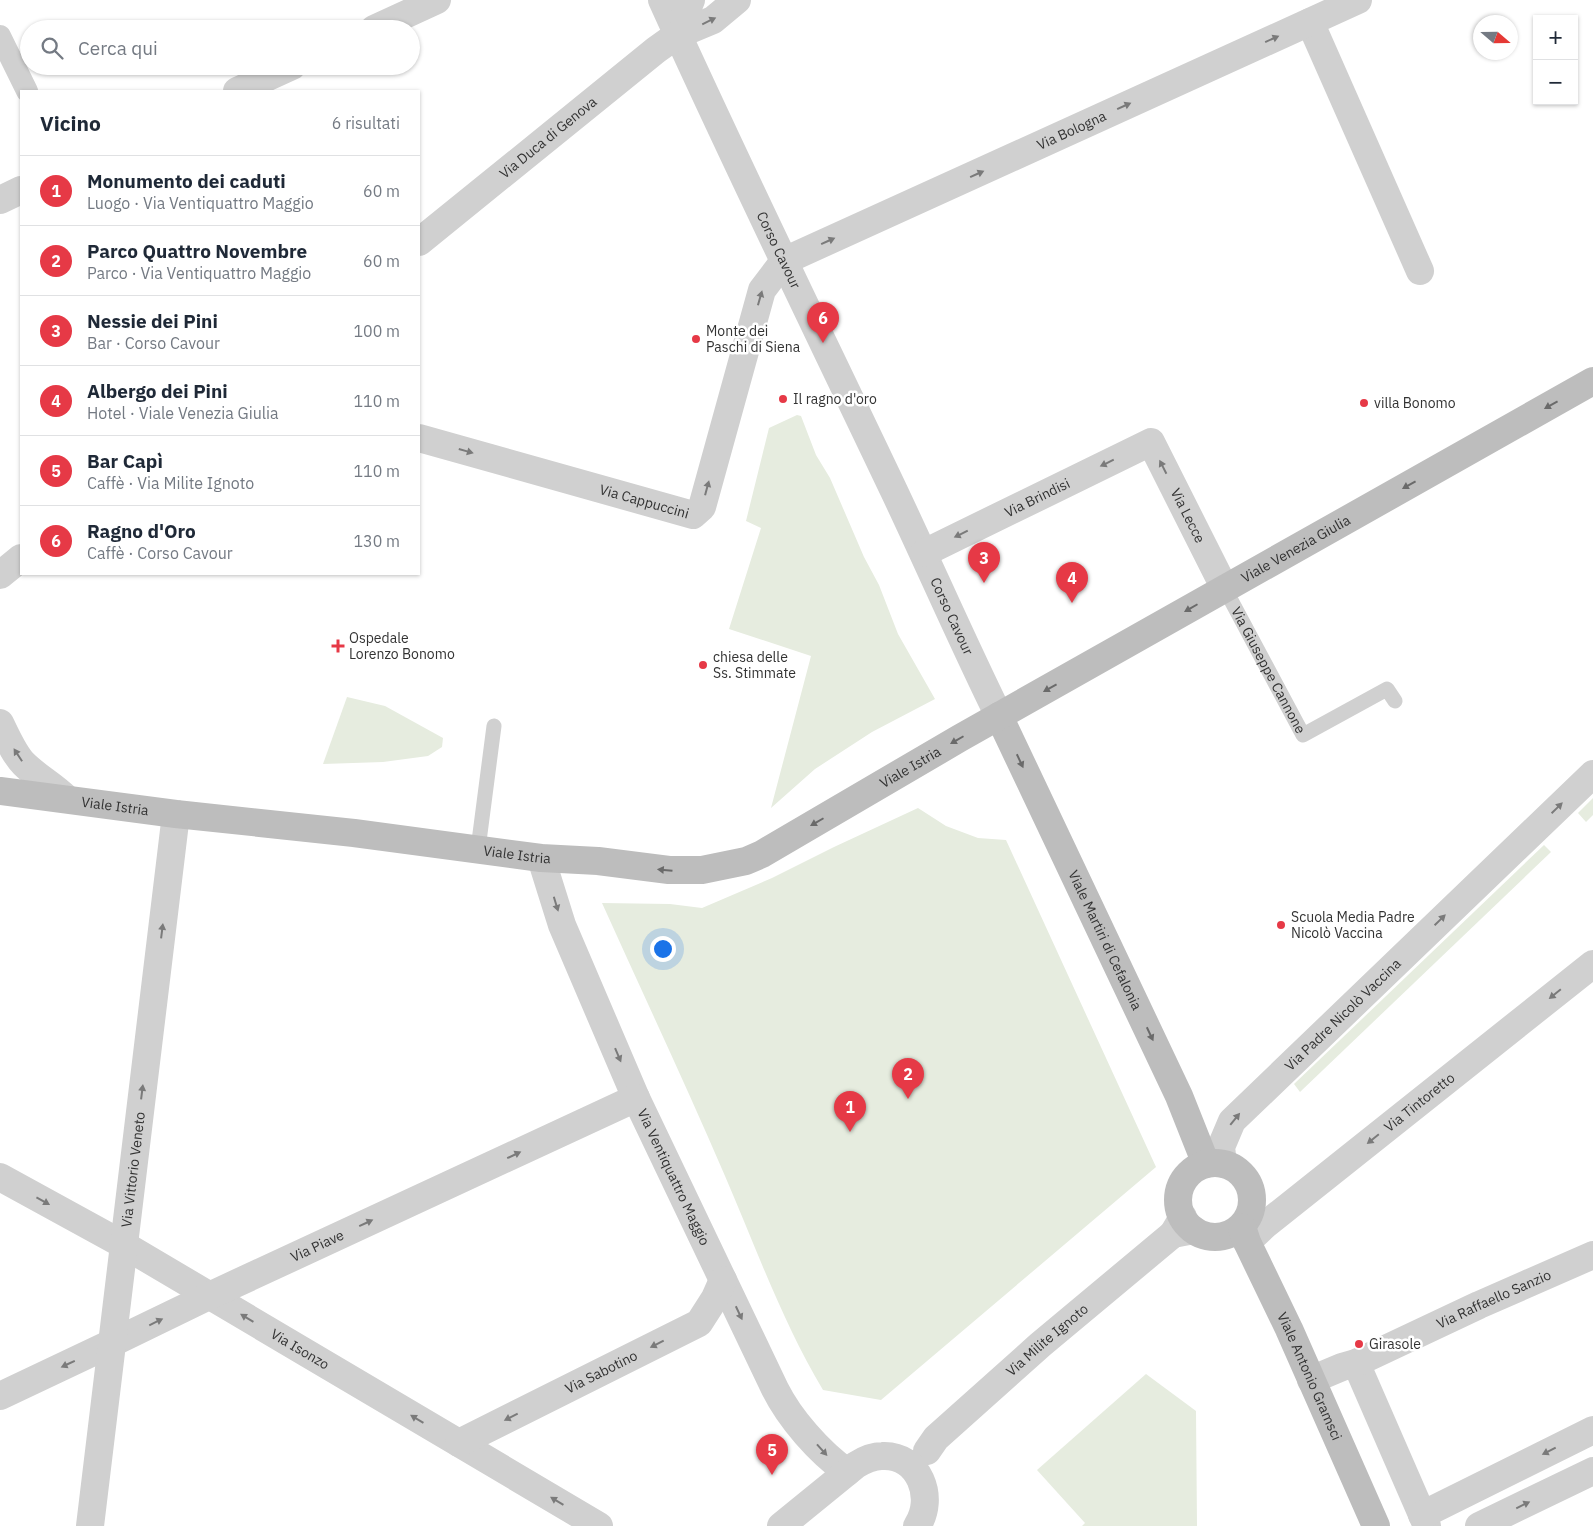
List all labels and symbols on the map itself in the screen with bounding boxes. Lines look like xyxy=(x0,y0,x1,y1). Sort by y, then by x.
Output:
north arrow xyxy=(1473,15,1518,60)
one-way arrow xyxy=(702,16,717,25)
one-way arrow xyxy=(1265,35,1279,43)
street label: Via Duca di Genova xyxy=(496,92,601,182)
one-way arrow xyxy=(1117,102,1132,111)
street label: Via Bologna xyxy=(1034,106,1110,154)
one-way arrow xyxy=(969,169,984,178)
street label: Corso Cavour xyxy=(753,209,805,292)
one-way arrow xyxy=(821,236,835,244)
one-way arrow xyxy=(756,290,764,305)
pin: 6 xyxy=(807,302,839,343)
place label: Monte dei Paschi di Siena xyxy=(706,322,801,356)
marker: Monte dei Paschi di Siena xyxy=(690,333,702,345)
place label: Il ragno d'oro xyxy=(793,390,877,408)
marker: Il ragno d'oro xyxy=(777,393,789,405)
place label: villa Bonomo xyxy=(1374,394,1456,412)
marker: villa Bonomo xyxy=(1358,397,1370,409)
one-way arrow xyxy=(1544,401,1557,410)
one-way arrow xyxy=(458,447,473,455)
one-way arrow xyxy=(1100,460,1114,468)
one-way arrow xyxy=(1159,460,1168,475)
street label: Via Brindisi xyxy=(1002,474,1073,521)
street label: Via Cappuccini xyxy=(597,480,691,522)
one-way arrow xyxy=(703,481,711,496)
one-way arrow xyxy=(1402,481,1416,490)
street label: Via Lecce xyxy=(1167,485,1209,546)
street label: Viale Venezia Giulia xyxy=(1238,511,1354,587)
one-way arrow xyxy=(954,530,968,538)
pin: 3 xyxy=(968,542,1000,583)
pin: 4 xyxy=(1056,562,1088,603)
street label: Corso Cavour xyxy=(926,575,978,658)
one-way arrow xyxy=(1185,604,1198,613)
street label: Via Giuseppe Cannone xyxy=(1227,604,1310,737)
place label: Ospedale Lorenzo Bonomo xyxy=(349,629,455,663)
marker: Ospedale Lorenzo Bonomo xyxy=(331,639,345,653)
place label: chiesa delle Ss. Stimmate xyxy=(713,648,796,682)
marker: chiesa delle Ss. Stimmate xyxy=(697,659,709,671)
one-way arrow xyxy=(1043,684,1057,693)
one-way arrow xyxy=(950,736,963,745)
street label: Viale Istria xyxy=(876,742,944,792)
one-way arrow xyxy=(13,749,23,762)
one-way arrow xyxy=(1016,754,1024,768)
street label: Viale Istria xyxy=(80,793,150,819)
one-way arrow xyxy=(1551,802,1563,814)
one-way arrow xyxy=(810,818,823,827)
street label: Viale Istria xyxy=(482,841,552,868)
one-way arrow xyxy=(657,865,673,873)
street label: Viale Martiri di Cefalonia xyxy=(1064,867,1146,1013)
one-way arrow xyxy=(553,897,560,912)
place label: Scuola Media Padre Nicolò Vaccina xyxy=(1291,908,1415,942)
one-way arrow xyxy=(1433,914,1445,926)
marker: Scuola Media Padre Nicolò Vaccina xyxy=(1275,919,1287,931)
one-way arrow xyxy=(158,923,166,939)
your location xyxy=(650,936,676,962)
street label: Via Padre Nicolò Vaccina xyxy=(1281,954,1405,1075)
one-way arrow xyxy=(1549,989,1562,1000)
one-way arrow xyxy=(1146,1027,1154,1041)
one-way arrow xyxy=(614,1048,622,1062)
pin: 2 xyxy=(892,1058,924,1099)
street label: Via Tintoretto xyxy=(1380,1069,1458,1136)
one-way arrow xyxy=(139,1084,147,1100)
pin: 1 xyxy=(834,1091,866,1132)
street label: Via Ventiquattro Maggio xyxy=(633,1106,714,1249)
street label: Via Vittorio Veneto xyxy=(117,1111,149,1228)
one-way arrow xyxy=(1230,1113,1241,1126)
one-way arrow xyxy=(1367,1134,1380,1145)
one-way arrow xyxy=(507,1150,521,1158)
one-way arrow xyxy=(35,1197,50,1205)
one-way arrow xyxy=(359,1219,373,1227)
street label: Via Piave xyxy=(288,1226,347,1266)
street label: Via Raffaello Sanzio xyxy=(1434,1266,1554,1333)
street label: Via Milite Ignoto xyxy=(1002,1300,1092,1380)
one-way arrow xyxy=(735,1306,743,1320)
street label: Viale Antonio Gramsci xyxy=(1273,1309,1346,1443)
one-way arrow xyxy=(240,1314,253,1323)
one-way arrow xyxy=(149,1318,163,1326)
street label: Via Isonzo xyxy=(267,1325,333,1374)
place label: Girasole xyxy=(1369,1335,1421,1353)
marker: Girasole xyxy=(1353,1338,1365,1350)
one-way arrow xyxy=(649,1340,664,1348)
street label: Via Sabotino xyxy=(562,1346,641,1398)
one-way arrow xyxy=(61,1360,75,1368)
one-way arrow xyxy=(504,1413,518,1421)
one-way arrow xyxy=(410,1414,424,1423)
pin: 5 xyxy=(756,1434,788,1475)
one-way arrow xyxy=(817,1444,828,1457)
one-way arrow xyxy=(1542,1447,1557,1456)
one-way arrow xyxy=(550,1497,563,1506)
one-way arrow xyxy=(1516,1500,1530,1508)

